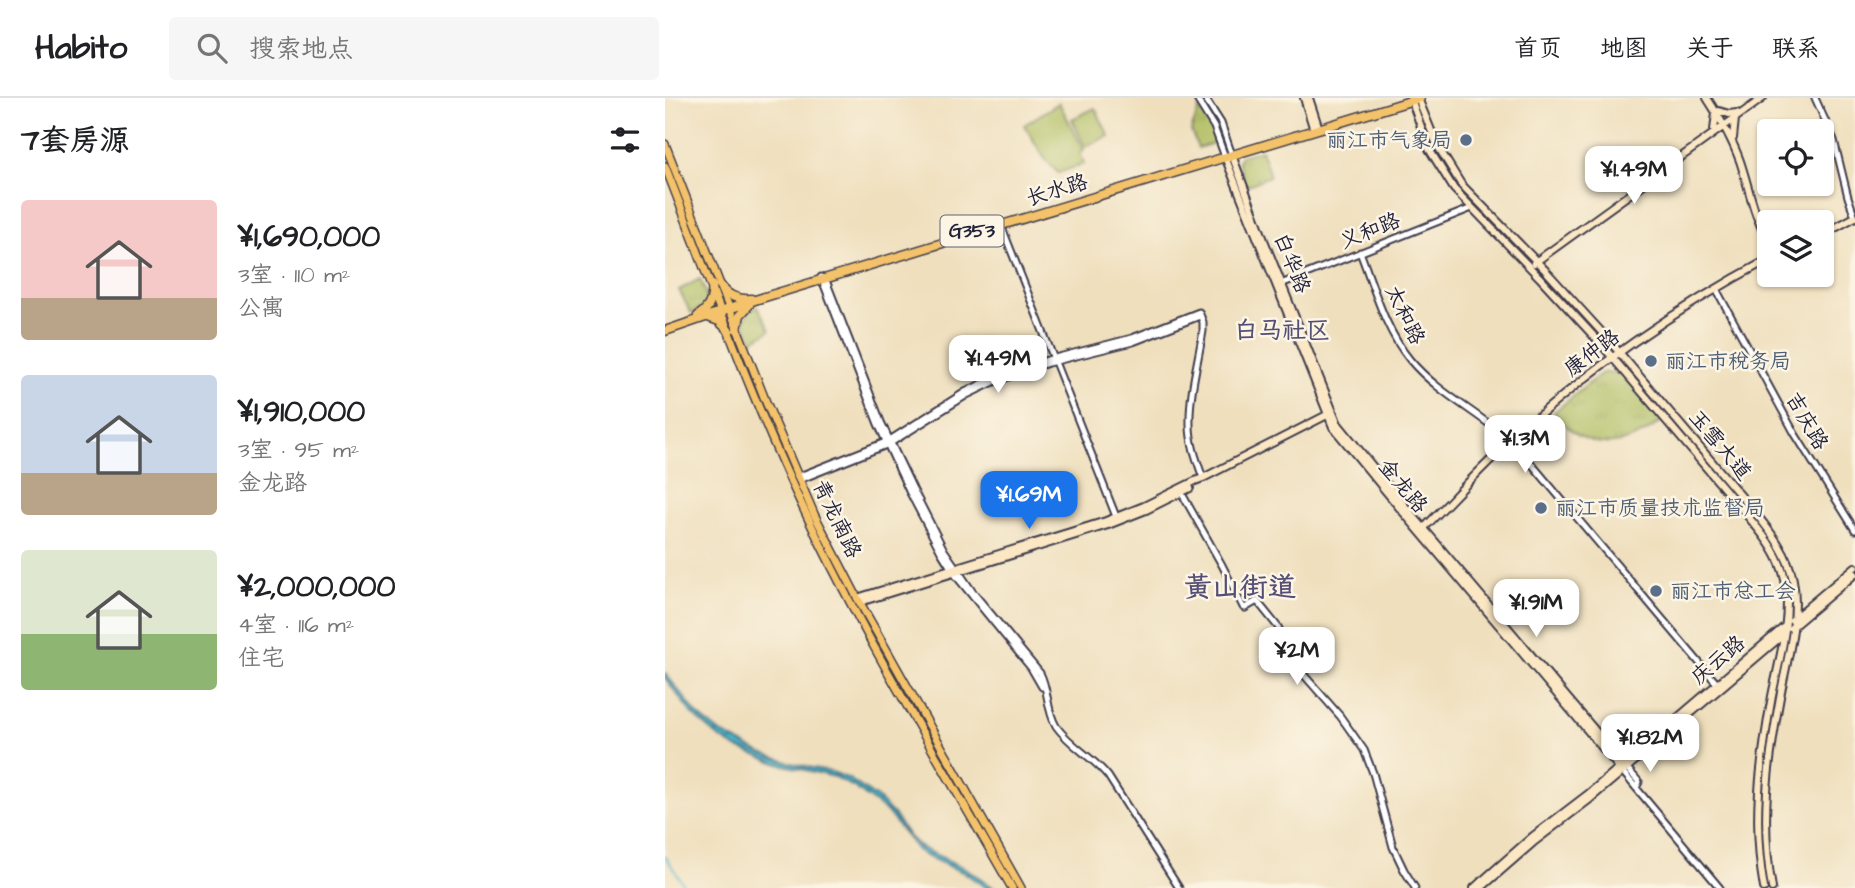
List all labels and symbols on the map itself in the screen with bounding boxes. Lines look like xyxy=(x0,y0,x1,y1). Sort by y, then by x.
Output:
place label: 丽江市气象局 xyxy=(1326,126,1452,155)
marker: 丽江市气象局 xyxy=(1458,132,1474,148)
pin: ¥1.49M xyxy=(1577,146,1691,206)
street label: 长水路 xyxy=(1023,167,1091,213)
street label: 义和路 xyxy=(1335,206,1405,256)
road number: G353 xyxy=(941,216,1003,246)
street label: 白华路 xyxy=(1267,228,1317,298)
street label: 太和路 xyxy=(1378,280,1432,350)
district label: 白马社区 xyxy=(1234,314,1330,348)
street label: 康仲路 xyxy=(1558,322,1626,384)
pin: ¥1.49M xyxy=(941,336,1055,395)
place label: 丽江市税务局 xyxy=(1665,347,1791,376)
marker: 丽江市税务局 xyxy=(1643,353,1659,369)
street label: 吉庆路 xyxy=(1779,386,1835,456)
street label: 玉雪大道 xyxy=(1682,404,1758,486)
pin: ¥1.3M xyxy=(1476,416,1574,475)
street label: 金龙路 xyxy=(1372,453,1434,519)
pin: ¥1.69M xyxy=(972,472,1086,531)
street label: 青龙南路 xyxy=(806,475,868,563)
place label: 丽江市质量技术监督局 xyxy=(1555,494,1765,523)
marker: 丽江市质量技术监督局 xyxy=(1533,500,1549,516)
district label: 黄山街道 xyxy=(1184,568,1296,607)
place label: 丽江市总工会 xyxy=(1670,577,1796,606)
pin: ¥1.91M xyxy=(1479,580,1593,639)
marker: 丽江市总工会 xyxy=(1648,583,1664,599)
pin: ¥2M xyxy=(1263,628,1331,687)
street label: 庆云路 xyxy=(1685,629,1751,691)
pin: ¥1.82M xyxy=(1593,714,1707,774)

